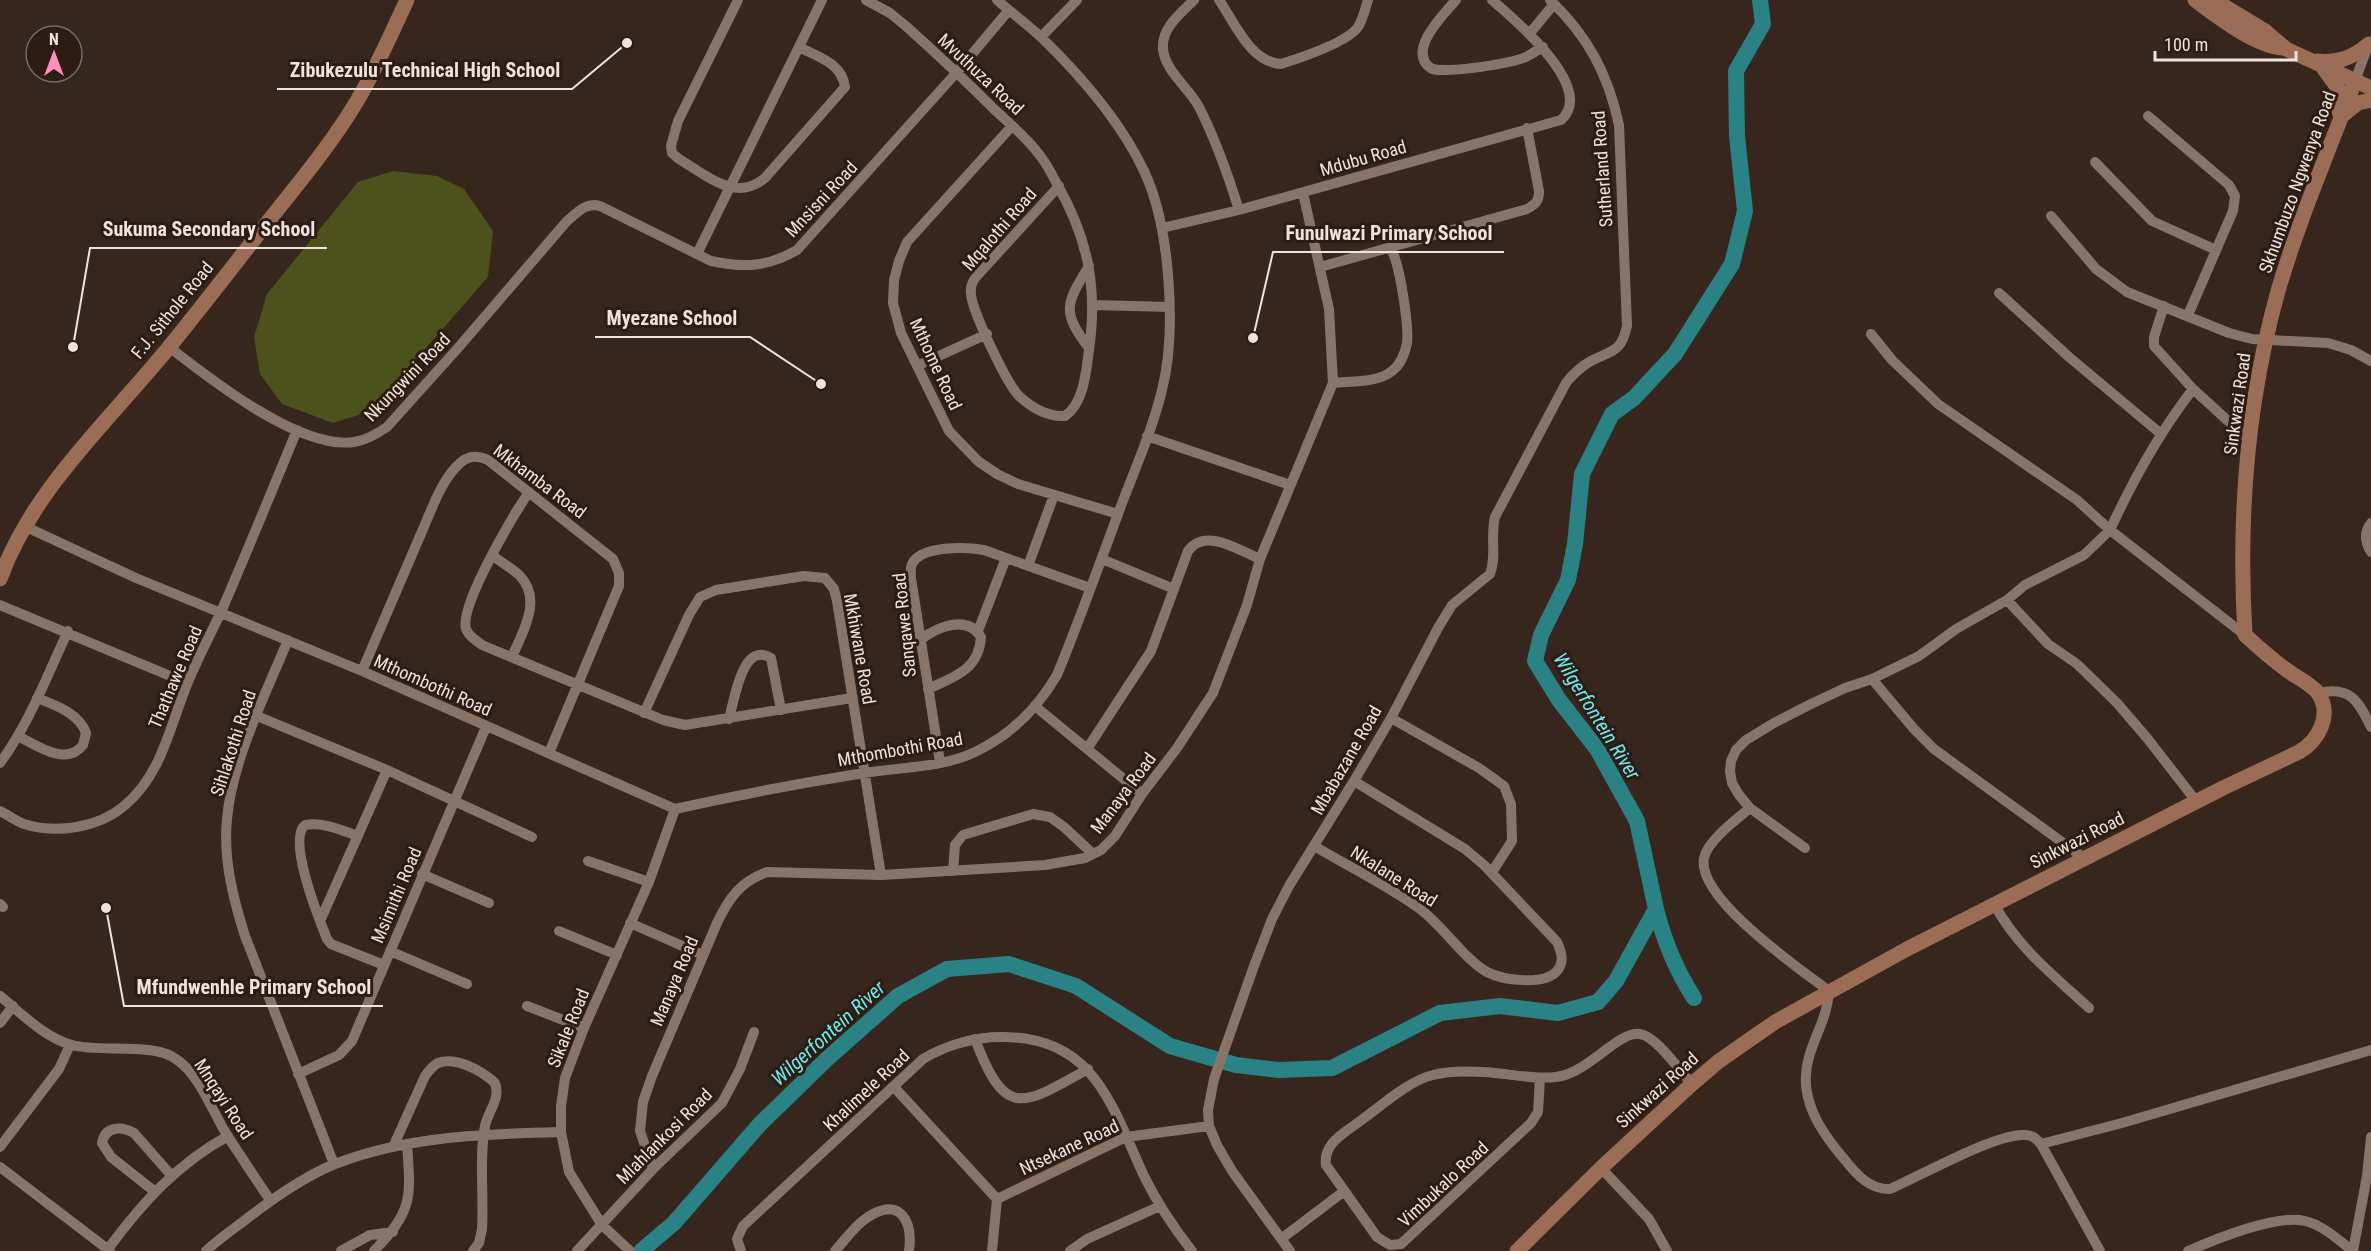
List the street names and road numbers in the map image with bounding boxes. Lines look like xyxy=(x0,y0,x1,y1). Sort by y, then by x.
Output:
street label: Mvuthuza Road xyxy=(934,29,1028,119)
street label: Skhumbuzo Ngwenya Road xyxy=(2254,88,2340,276)
street label: Sutherland Road xyxy=(1587,110,1617,228)
street label: Mdubu Road xyxy=(1317,136,1409,180)
street label: Mnsisni Road xyxy=(781,157,861,241)
street label: Mqalothi Road xyxy=(957,183,1041,275)
street label: F.J. Sithole Road xyxy=(127,257,217,363)
street label: Mthome Road xyxy=(906,315,966,413)
street label: Nkungwini Road xyxy=(360,329,454,425)
street label: Sinkwazi Road xyxy=(2219,352,2255,456)
street label: Mkhamba Road xyxy=(490,439,590,523)
street label: Sanqawe Road xyxy=(888,572,920,678)
street label: Mkhiwane Road xyxy=(840,592,880,706)
street label: Thathawe Road xyxy=(144,622,206,732)
street label: Mthombothi Road xyxy=(371,650,495,720)
street label: Sihlakothi Road xyxy=(206,687,260,799)
street label: Mbabazane Road xyxy=(1306,702,1386,818)
street label: Mthombothi Road xyxy=(836,728,964,770)
street label: Manaya Road xyxy=(1086,748,1160,838)
street label: Sinkwazi Road xyxy=(2026,807,2128,873)
street label: Nkalane Road xyxy=(1347,841,1441,911)
street label: Msimithi Road xyxy=(366,844,426,946)
street label: Manaya Road xyxy=(646,933,702,1029)
street label: Sikale Road xyxy=(543,986,593,1070)
street label: Khalimele Road xyxy=(819,1045,913,1135)
street label: Sinkwazi Road xyxy=(1612,1048,1702,1132)
street label: Mnqayi Road xyxy=(190,1055,258,1143)
street label: Mlahlankosi Road xyxy=(612,1084,716,1188)
street label: Ntsekane Road xyxy=(1016,1115,1122,1179)
street label: Vimbukalo Road xyxy=(1394,1137,1492,1231)

